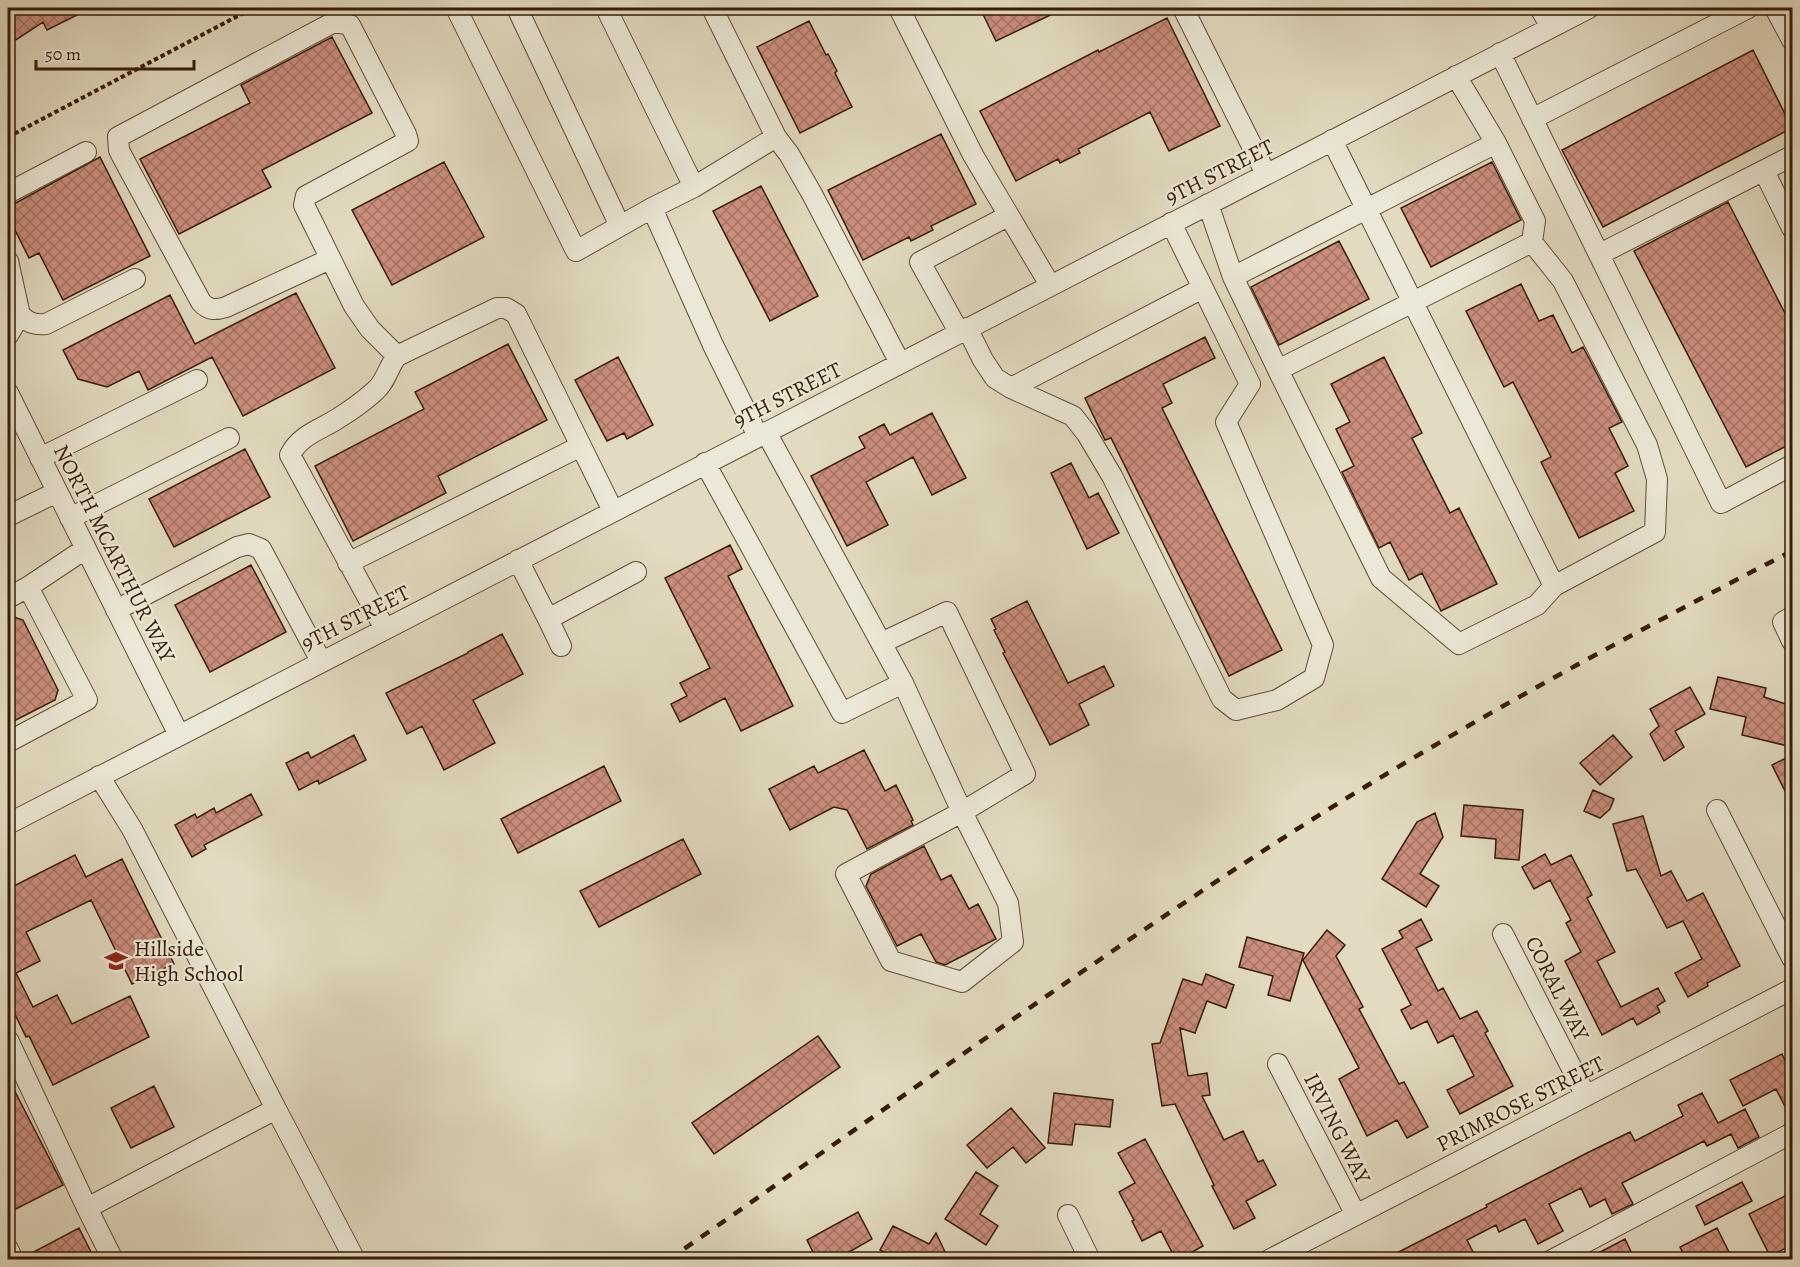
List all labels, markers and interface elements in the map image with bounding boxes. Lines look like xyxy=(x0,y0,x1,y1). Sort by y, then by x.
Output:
scale bar xyxy=(36,33,194,71)
text: 50 m xyxy=(45,42,81,66)
street label: 9TH STREET xyxy=(1160,132,1279,212)
street label: 9TH STREET xyxy=(728,355,847,435)
street label: NORTH MCARTHUR WAY xyxy=(46,439,183,669)
street label: 9TH STREET xyxy=(296,578,415,658)
street label: CORAL WAY xyxy=(1518,931,1597,1047)
place label: Hillside High School xyxy=(134,934,243,989)
school or university icon: Hillside High School xyxy=(103,948,129,974)
street label: PRIMROSE STREET xyxy=(1431,1049,1610,1159)
street label: IRVING WAY xyxy=(1296,1068,1378,1190)

